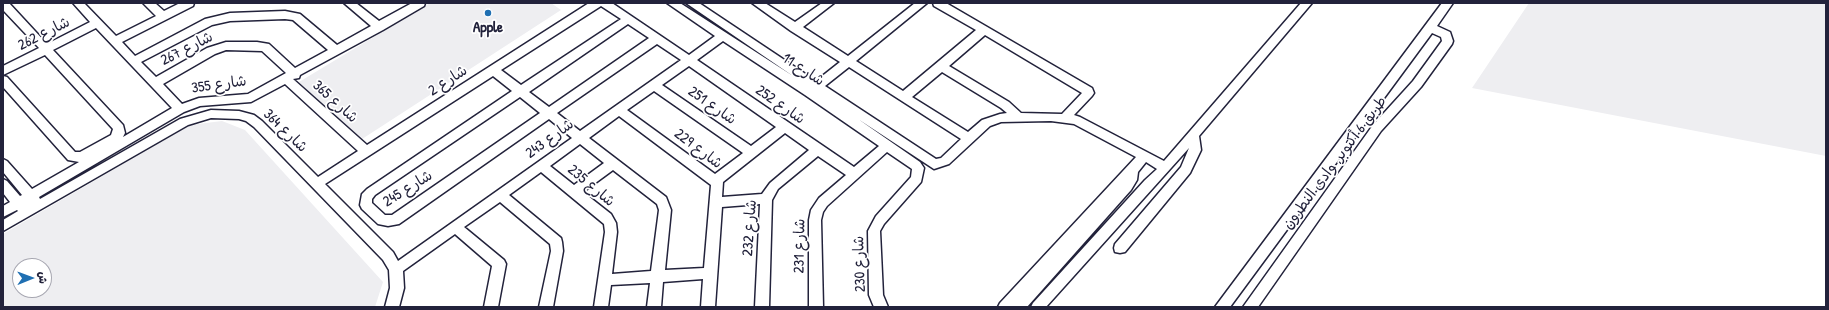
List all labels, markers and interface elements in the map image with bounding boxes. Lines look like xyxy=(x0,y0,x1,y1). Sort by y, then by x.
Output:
marker: Apple xyxy=(483,8,493,18)
street label: شارع 262 xyxy=(15,13,73,55)
place label: Apple xyxy=(473,19,503,37)
street label: شارع 267 xyxy=(158,28,216,70)
street label: شارع 11 xyxy=(778,50,828,90)
street label: شارع 2 xyxy=(425,62,471,100)
street label: شارع 355 xyxy=(190,72,248,98)
street label: شارع 365 xyxy=(309,77,361,127)
street label: شارع 252 xyxy=(752,81,808,129)
street label: شارع 251 xyxy=(684,83,740,129)
street label: طريق 6 أكتوبر, وادى النطرون xyxy=(1279,93,1391,233)
street label: شارع 364 xyxy=(259,106,311,156)
street label: شارع 243 xyxy=(522,115,578,163)
street label: شارع 229 xyxy=(670,125,726,173)
street label: شارع 235 xyxy=(564,161,618,211)
street label: شارع 245 xyxy=(380,167,436,211)
street label: شارع 232 xyxy=(739,199,761,257)
street label: شارع 231 xyxy=(791,218,809,274)
street label: شارع 230 xyxy=(850,236,870,292)
north arrow xyxy=(12,258,52,298)
text: ش xyxy=(36,272,50,284)

